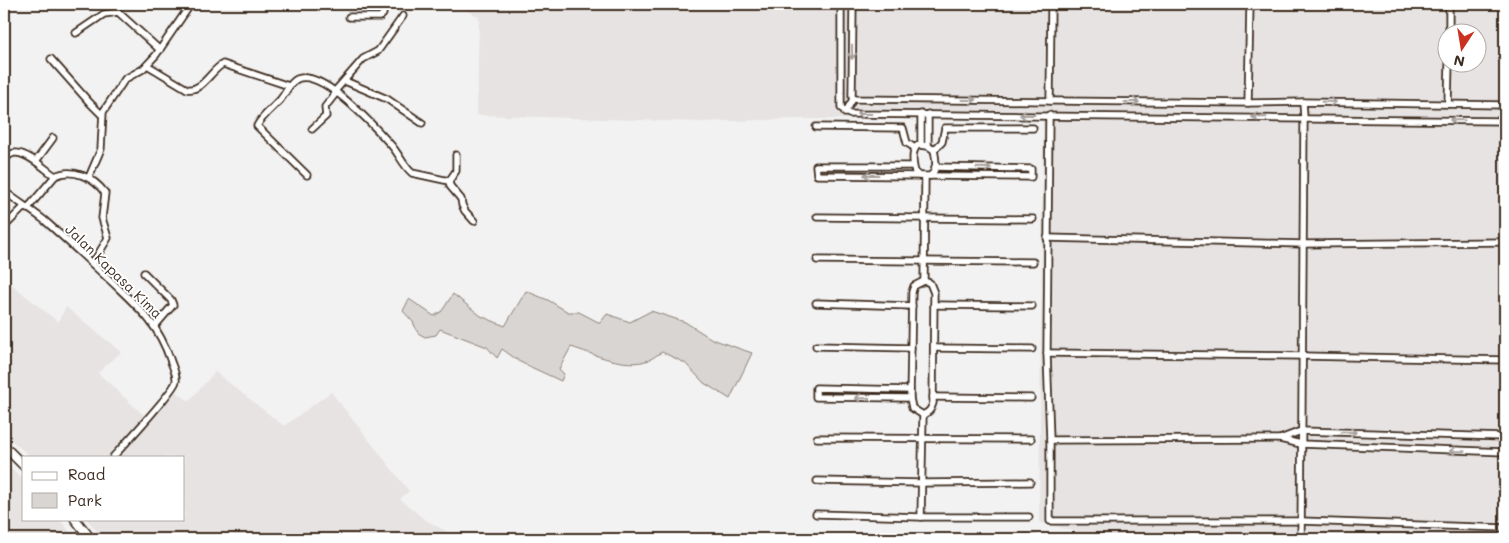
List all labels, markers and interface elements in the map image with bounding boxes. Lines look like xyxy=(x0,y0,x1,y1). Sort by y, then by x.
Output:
north arrow xyxy=(1436,22,1486,72)
one-way arrow xyxy=(847,44,857,60)
text: N xyxy=(1452,51,1466,72)
one-way arrow xyxy=(961,96,977,105)
one-way arrow xyxy=(1123,97,1139,107)
one-way arrow xyxy=(1320,97,1337,107)
one-way arrow xyxy=(856,109,872,119)
one-way arrow xyxy=(1019,110,1035,120)
one-way arrow xyxy=(1251,112,1268,122)
one-way arrow xyxy=(1449,115,1465,125)
one-way arrow xyxy=(976,163,992,173)
one-way arrow xyxy=(864,170,880,180)
street label: Jalan Kapasa Kima xyxy=(61,220,167,322)
one-way arrow xyxy=(854,393,870,403)
one-way arrow xyxy=(1341,428,1357,437)
one-way arrow xyxy=(1449,446,1465,455)
legend xyxy=(22,456,185,520)
text: Road xyxy=(68,464,105,484)
text: Park xyxy=(68,490,102,510)

